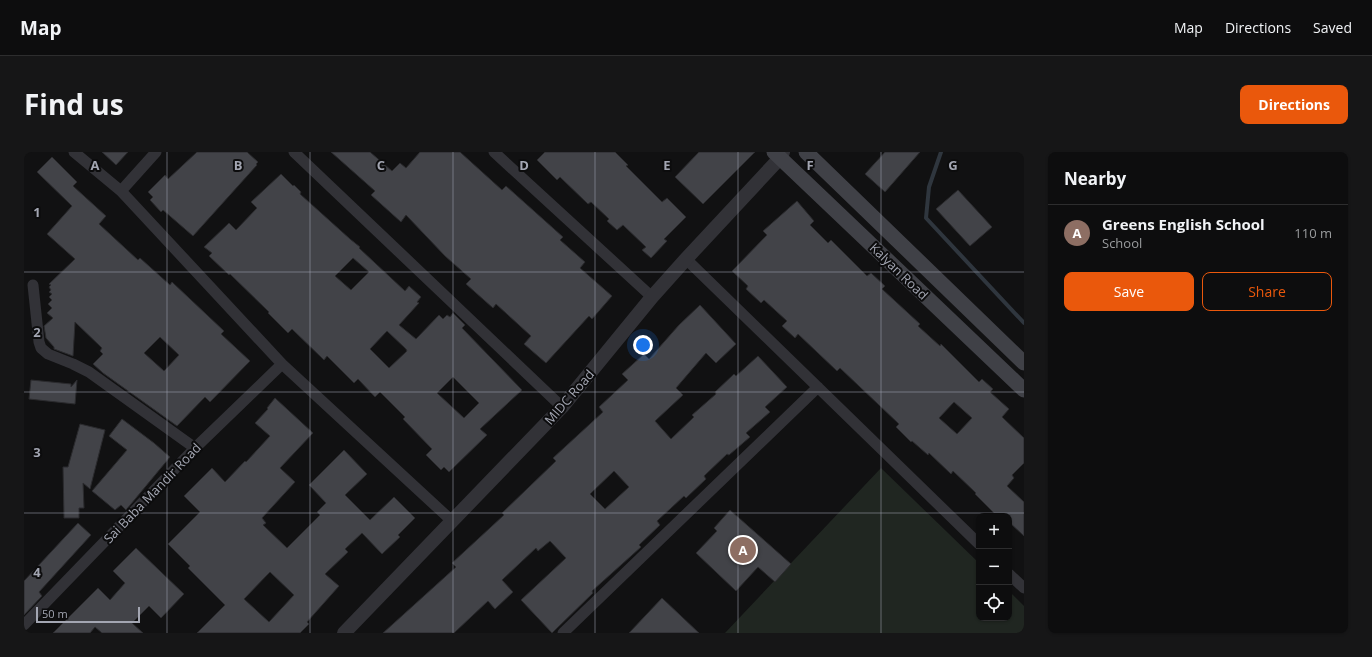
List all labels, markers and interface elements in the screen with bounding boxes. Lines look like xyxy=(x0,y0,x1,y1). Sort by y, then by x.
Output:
text: Map xyxy=(20,15,61,41)
text: Map xyxy=(1174,18,1203,37)
text: Directions xyxy=(1225,18,1291,37)
text: Saved xyxy=(1313,18,1352,37)
text: Find us xyxy=(24,85,124,123)
button: Directions xyxy=(1240,85,1348,124)
text: A xyxy=(91,156,100,174)
text: B xyxy=(234,156,243,174)
text: C xyxy=(377,156,385,174)
text: D xyxy=(519,156,529,174)
text: E xyxy=(663,156,671,174)
text: F xyxy=(806,156,814,174)
text: G xyxy=(948,156,958,174)
text: Nearby xyxy=(1064,167,1126,190)
text: 1 xyxy=(33,203,41,221)
text: Greens English School xyxy=(1102,214,1265,234)
text: A xyxy=(1073,224,1081,242)
text: 110 m xyxy=(1294,224,1332,242)
text: School xyxy=(1102,234,1142,252)
street label: Kalyan Road xyxy=(866,239,932,303)
button: Save xyxy=(1064,272,1194,311)
button: Share xyxy=(1202,272,1332,311)
text: 2 xyxy=(33,323,41,341)
your location xyxy=(633,335,653,355)
street label: MIDC Road xyxy=(540,366,598,428)
street label: Sai Baba Mandir Road xyxy=(99,439,205,547)
text: 3 xyxy=(33,443,41,461)
map controls xyxy=(976,513,1012,621)
button: + xyxy=(976,513,1012,549)
pin: A xyxy=(730,535,756,565)
button: − xyxy=(976,549,1012,585)
text: 4 xyxy=(33,563,41,581)
button: locate xyxy=(976,585,1012,621)
scale bar xyxy=(36,605,140,624)
text: 50 m xyxy=(42,606,68,621)

